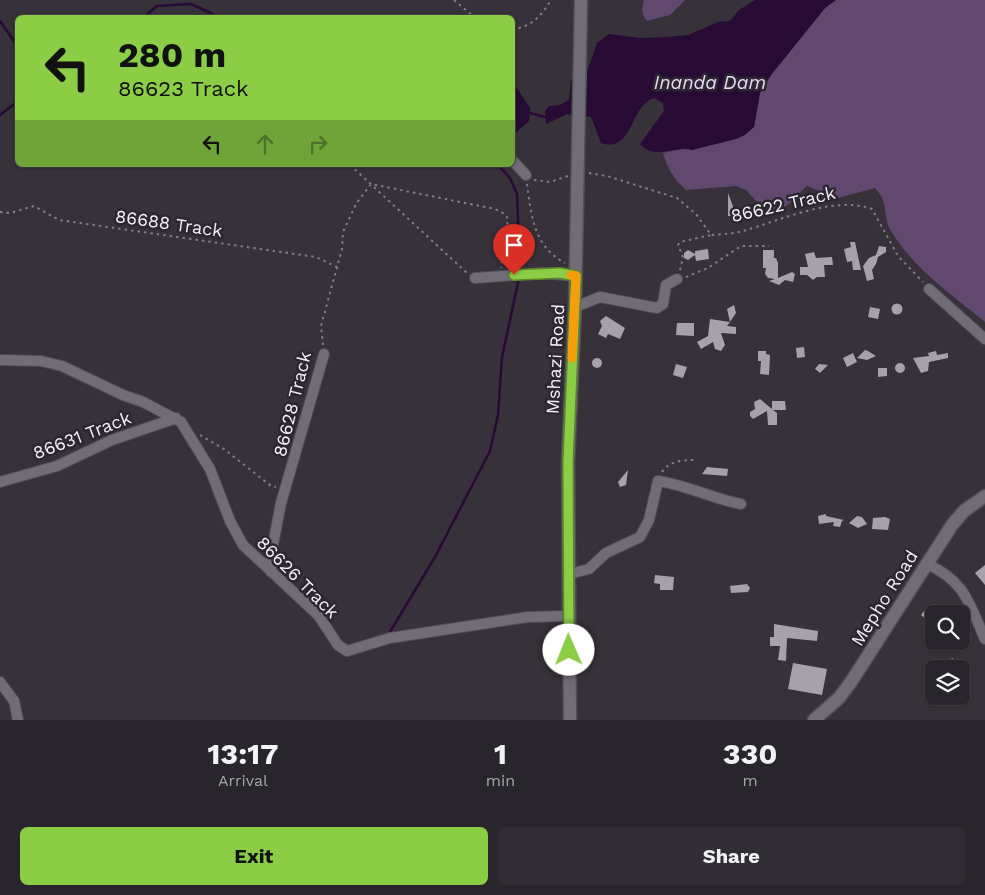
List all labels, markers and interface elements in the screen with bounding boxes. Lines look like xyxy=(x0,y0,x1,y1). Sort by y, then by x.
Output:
text: 280 m xyxy=(118,34,226,76)
icon: left xyxy=(35,35,100,100)
water label: Inanda Dam xyxy=(654,71,766,94)
text: 86623 Track xyxy=(118,76,249,101)
icon: left xyxy=(198,130,226,158)
icon: ahead xyxy=(251,130,279,158)
icon: right xyxy=(304,130,332,158)
street label: 86622 Track xyxy=(729,182,837,226)
street label: 86688 Track xyxy=(114,205,224,241)
pin xyxy=(493,224,535,275)
icon: arrive xyxy=(500,231,528,259)
street label: Mshazi Road xyxy=(542,303,568,415)
street label: 86628 Track xyxy=(269,349,315,459)
street label: 86631 Track xyxy=(30,407,134,463)
street label: 86626 Track xyxy=(253,532,343,622)
street label: Mepho Road xyxy=(846,546,922,650)
map controls xyxy=(925,605,970,705)
button: search xyxy=(925,605,970,650)
position arrow xyxy=(542,623,594,675)
button: layers xyxy=(925,660,970,705)
text: 13:17 xyxy=(207,736,278,771)
text: 1 xyxy=(494,736,507,771)
text: 330 xyxy=(723,736,778,771)
text: Arrival xyxy=(218,771,268,790)
text: min xyxy=(486,771,515,790)
text: m xyxy=(742,771,758,790)
button: Exit xyxy=(20,827,488,885)
button: Share xyxy=(498,827,965,885)

